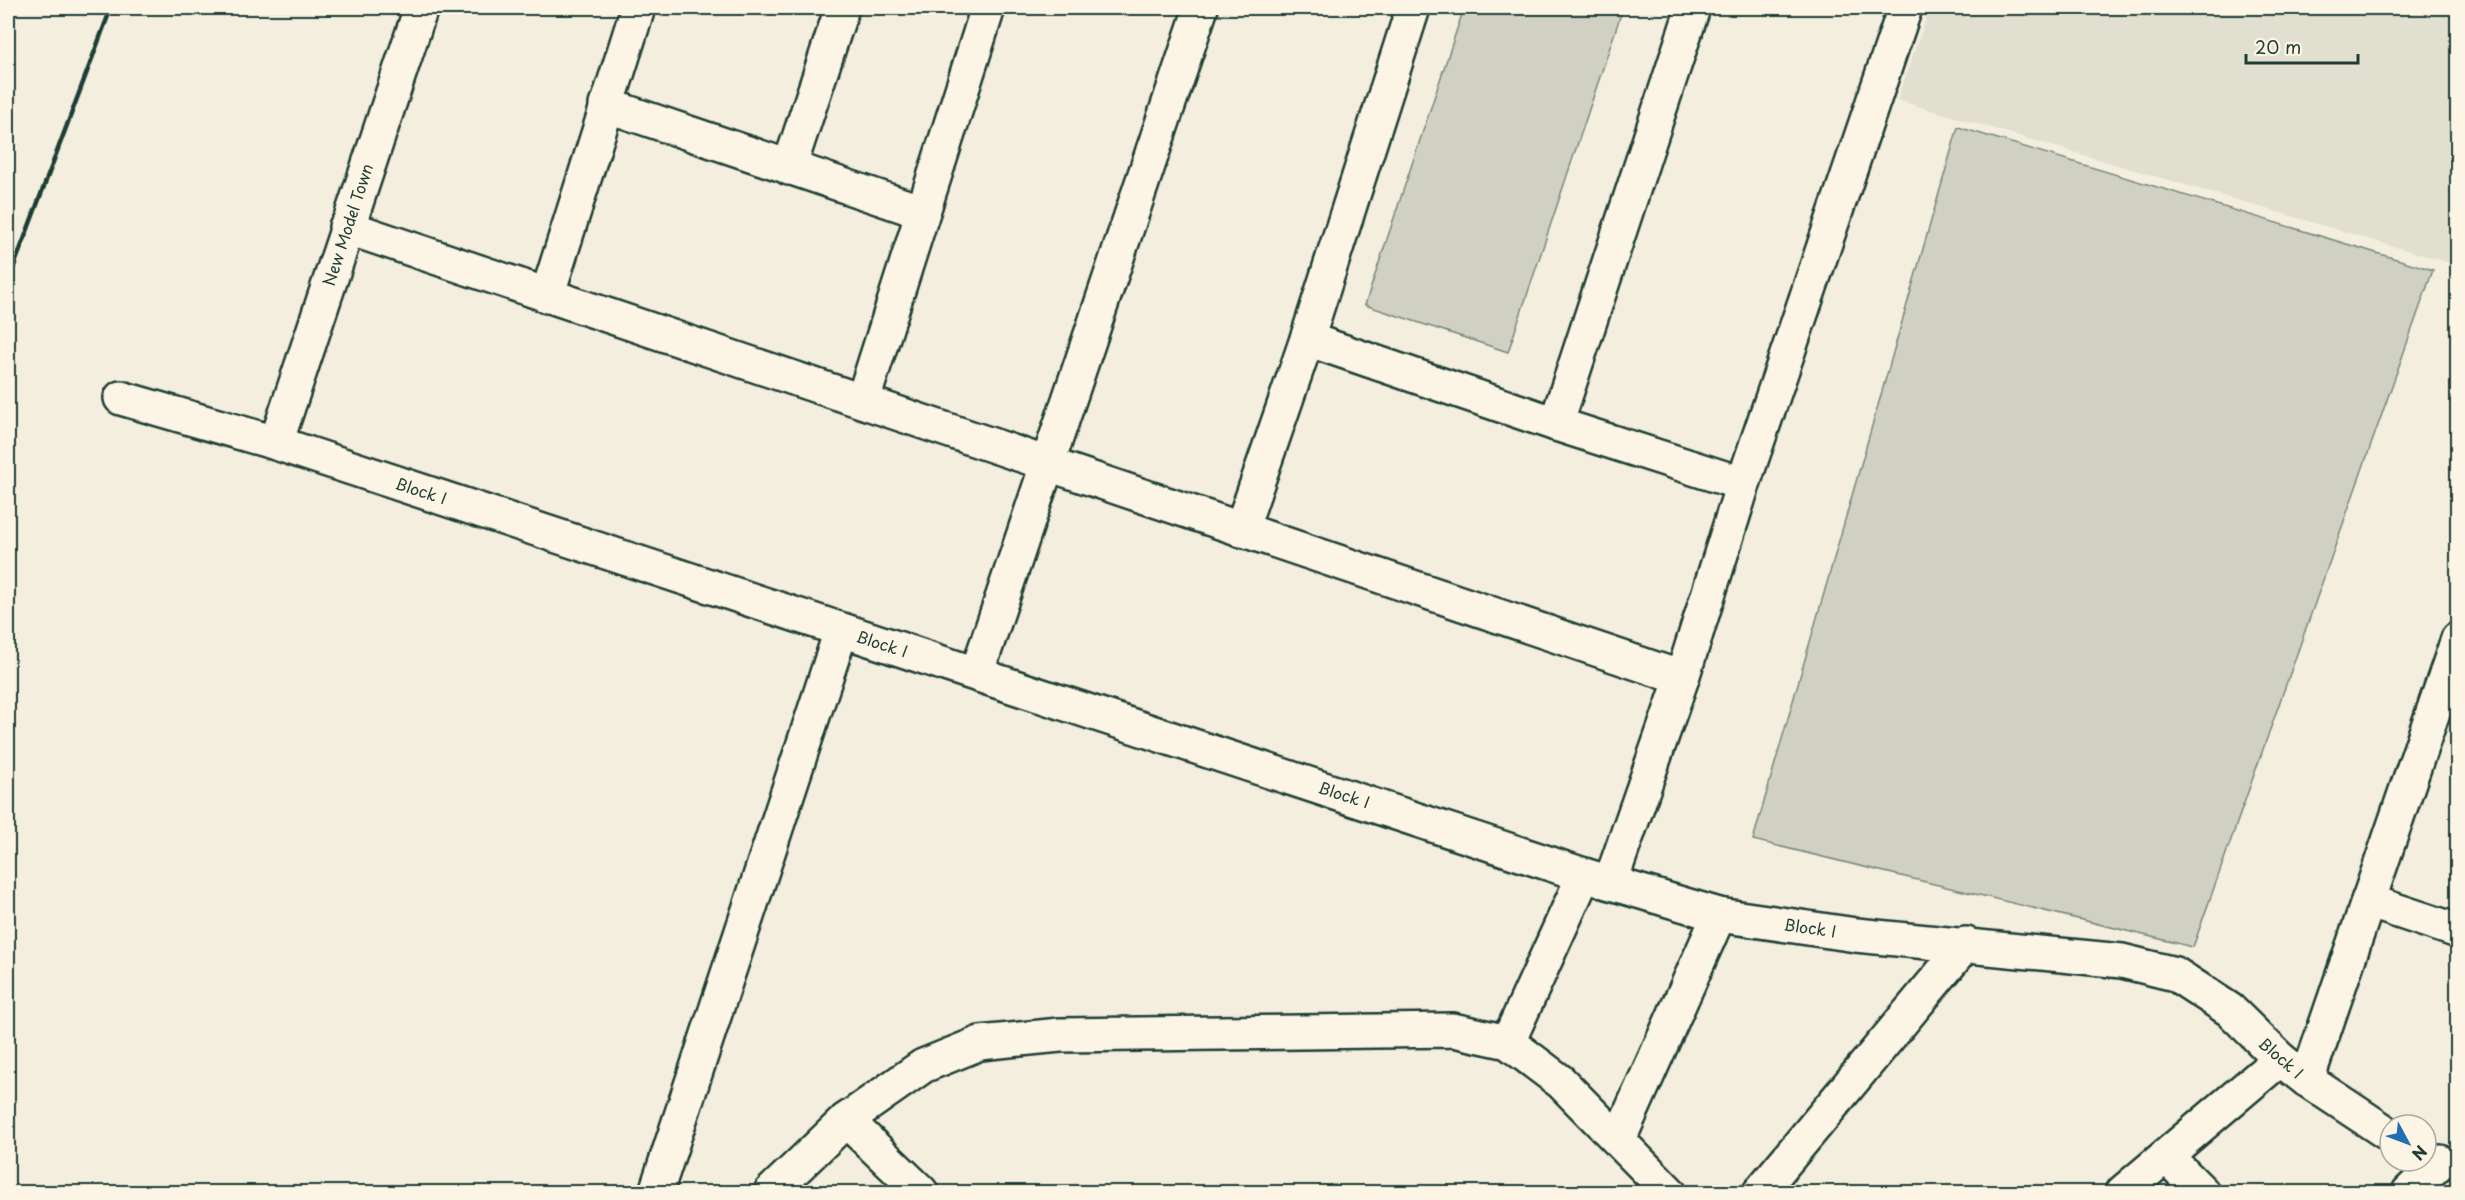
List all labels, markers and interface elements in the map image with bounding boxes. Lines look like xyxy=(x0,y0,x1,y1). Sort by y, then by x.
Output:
scale bar xyxy=(2246,27,2358,65)
text: 20 m xyxy=(2255,33,2301,60)
street label: New Model Town xyxy=(316,160,378,289)
street label: Block I xyxy=(392,470,450,510)
street label: Block I xyxy=(853,623,911,663)
street label: Block I xyxy=(1315,774,1373,814)
street label: Block I xyxy=(1782,911,1838,943)
street label: Block I xyxy=(2254,1031,2310,1084)
north arrow xyxy=(2378,1113,2438,1173)
text: N xyxy=(2407,1141,2433,1166)

